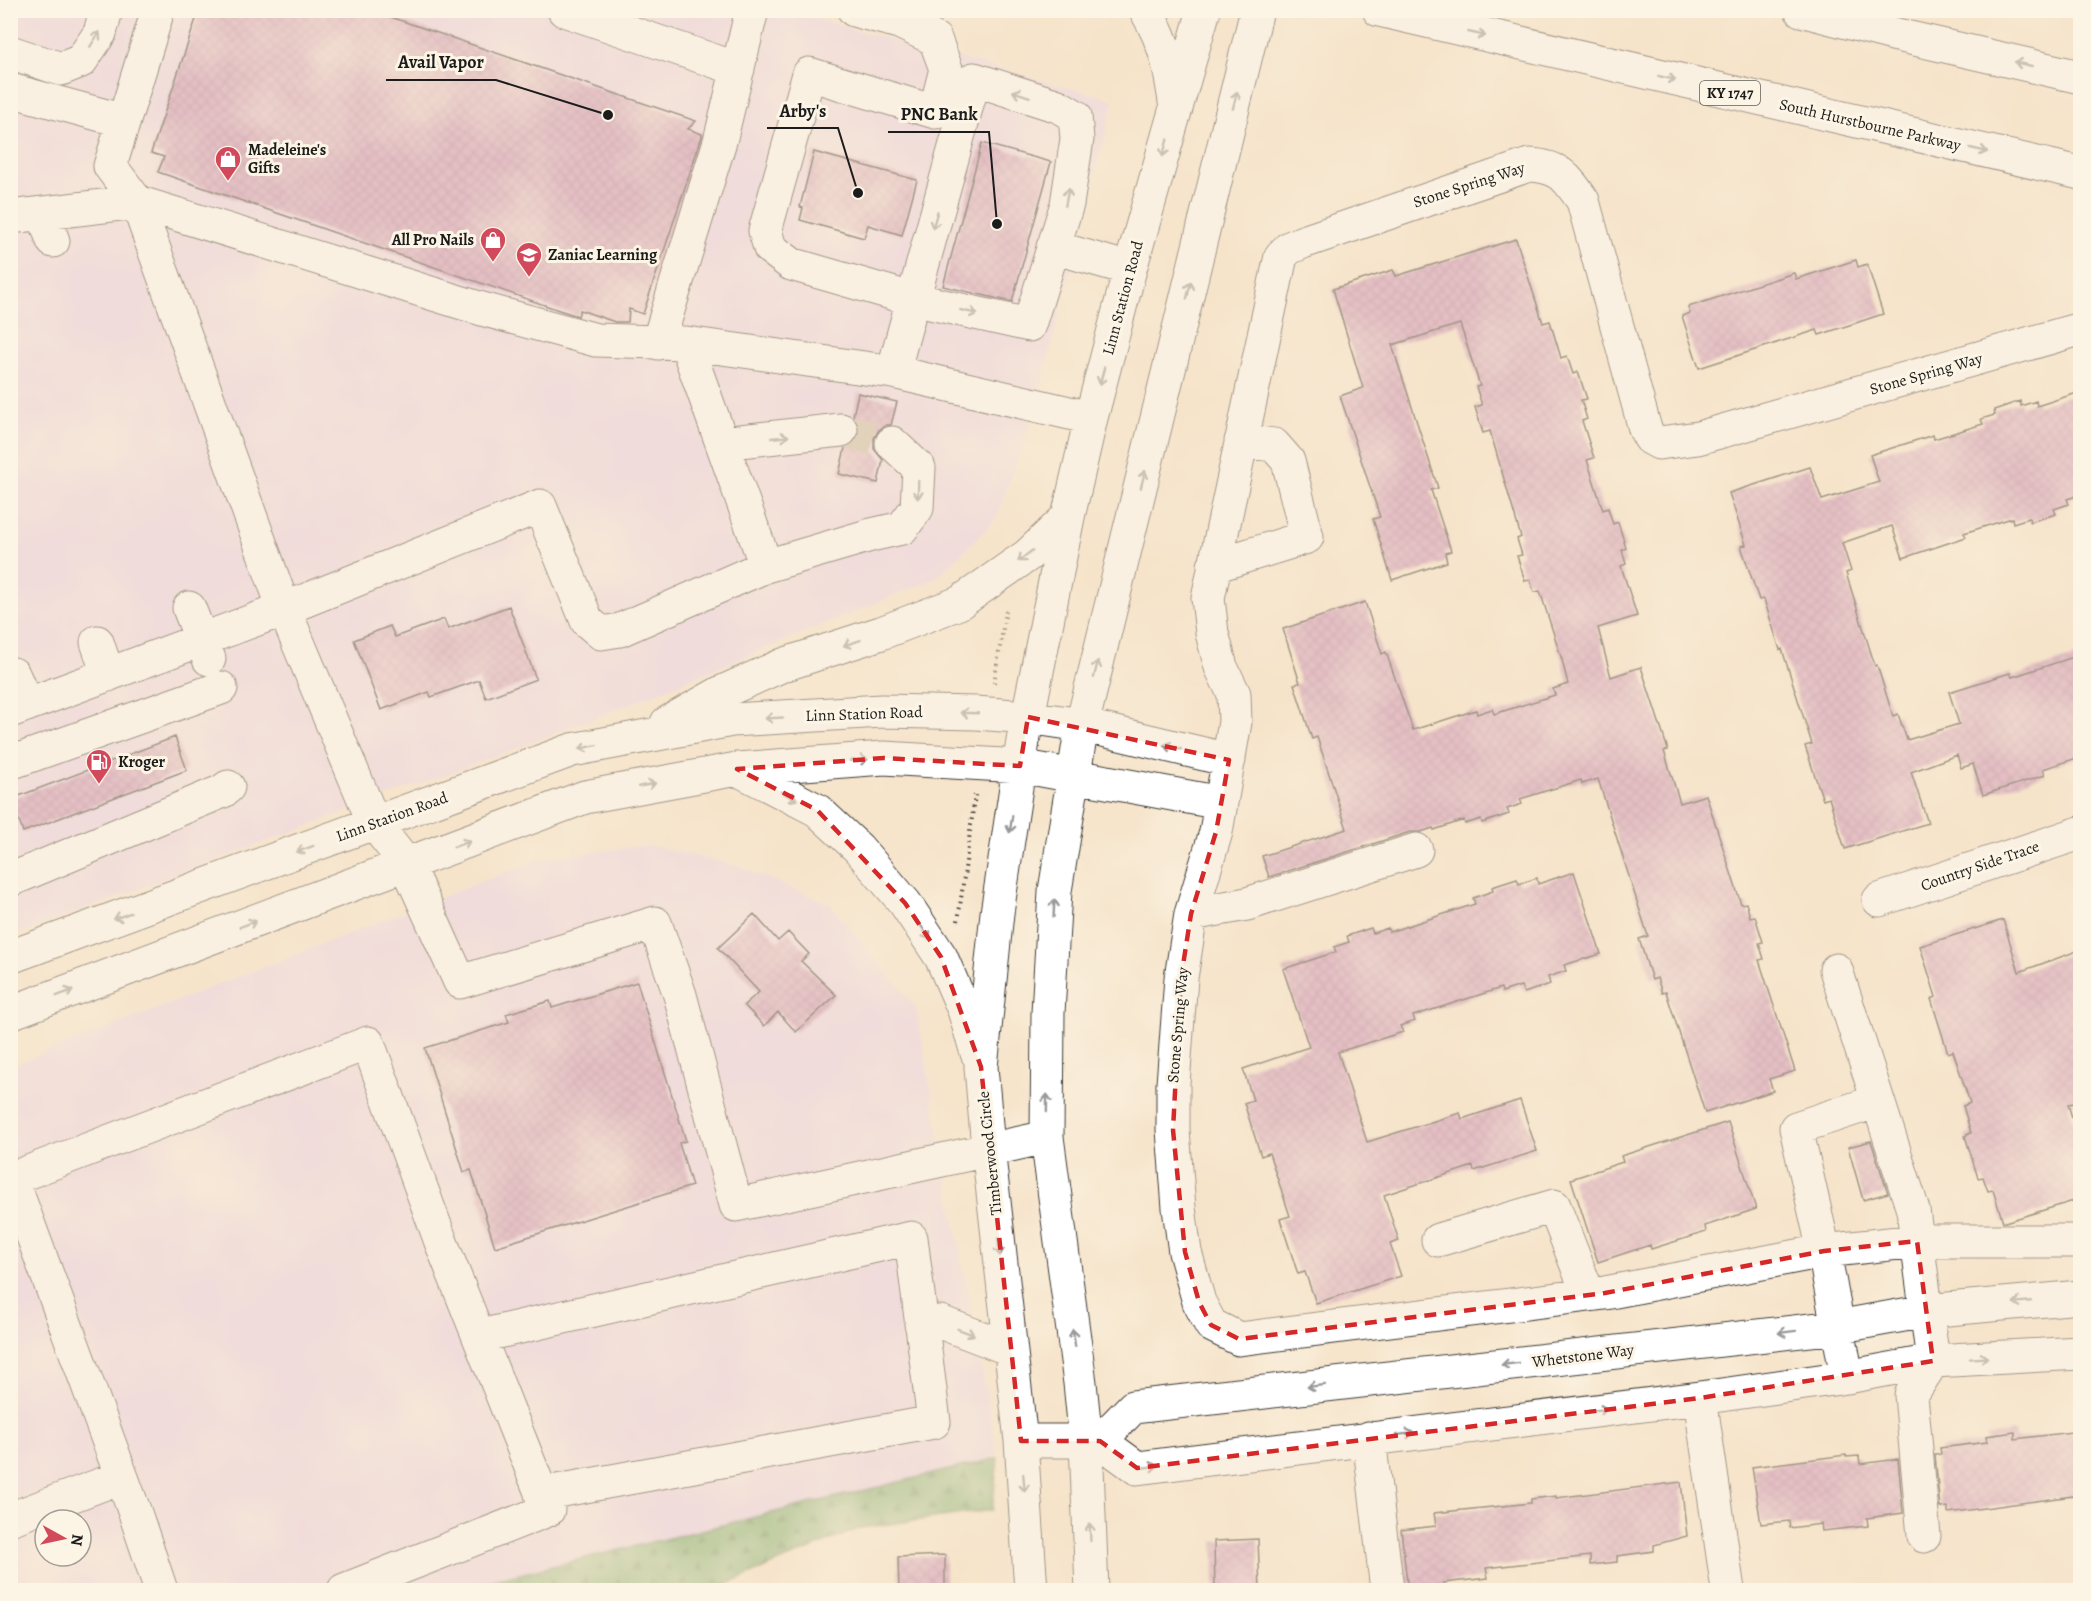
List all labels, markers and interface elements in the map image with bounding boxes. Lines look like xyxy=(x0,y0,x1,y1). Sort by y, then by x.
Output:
one-way arrow xyxy=(1467,28,1486,40)
one-way arrow xyxy=(89,31,101,48)
callout: Avail Vapor xyxy=(386,44,496,80)
text: Avail Vapor xyxy=(397,50,484,74)
one-way arrow xyxy=(2014,58,2034,69)
one-way arrow xyxy=(1657,73,1676,85)
road number: KY 1747 xyxy=(1700,81,1760,105)
one-way arrow xyxy=(1012,88,1031,99)
one-way arrow xyxy=(1230,91,1242,110)
callout: Arby's xyxy=(767,92,838,128)
street label: South Hurstbourne Parkway xyxy=(1777,93,1964,157)
callout: PNC Bank xyxy=(888,96,989,132)
text: Arby's xyxy=(779,99,826,123)
text: PNC Bank xyxy=(900,102,978,126)
one-way arrow xyxy=(1159,138,1170,157)
place label: Madeleine's Gifts xyxy=(248,139,326,179)
shop icon: Madeleine's Gifts xyxy=(213,144,243,182)
one-way arrow xyxy=(1970,145,1989,157)
street label: Stone Spring Way xyxy=(1410,156,1529,213)
one-way arrow xyxy=(1062,188,1073,207)
one-way arrow xyxy=(928,210,940,229)
shop icon: All Pro Nails xyxy=(478,225,508,263)
place label: All Pro Nails xyxy=(391,229,474,251)
street label: Linn Station Road xyxy=(1097,238,1149,358)
school or university icon: Zaniac Learning xyxy=(514,240,544,278)
place label: Zaniac Learning xyxy=(548,244,658,266)
one-way arrow xyxy=(1183,280,1195,299)
one-way arrow xyxy=(959,306,978,318)
street label: Stone Spring Way xyxy=(1867,347,1986,401)
one-way arrow xyxy=(1096,366,1108,385)
one-way arrow xyxy=(770,431,789,442)
one-way arrow xyxy=(1137,470,1149,489)
one-way arrow xyxy=(912,479,924,499)
one-way arrow xyxy=(1017,550,1033,563)
one-way arrow xyxy=(843,638,862,649)
one-way arrow xyxy=(1091,659,1103,678)
street label: Linn Station Road xyxy=(805,701,924,727)
one-way arrow xyxy=(960,707,980,719)
one-way arrow xyxy=(765,712,785,723)
one-way arrow xyxy=(1163,740,1182,752)
one-way arrow xyxy=(578,742,598,753)
fuel station icon: Kroger xyxy=(84,747,114,785)
place label: Kroger xyxy=(118,751,166,773)
one-way arrow xyxy=(848,754,868,765)
one-way arrow xyxy=(636,779,656,790)
street label: Linn Station Road xyxy=(333,786,451,847)
one-way arrow xyxy=(780,790,798,802)
one-way arrow xyxy=(1005,813,1016,833)
street label: Country Side Trace xyxy=(1918,835,2042,897)
one-way arrow xyxy=(452,838,470,849)
one-way arrow xyxy=(297,844,315,855)
one-way arrow xyxy=(1048,898,1059,918)
one-way arrow xyxy=(114,911,132,922)
one-way arrow xyxy=(238,918,257,929)
one-way arrow xyxy=(919,924,931,940)
street label: Stone Spring Way xyxy=(1162,965,1194,1084)
one-way arrow xyxy=(55,986,74,997)
street label: Timberwood Circle xyxy=(973,1090,1007,1216)
one-way arrow xyxy=(1041,1093,1053,1113)
one-way arrow xyxy=(994,1236,1005,1256)
one-way arrow xyxy=(2013,1297,2033,1308)
one-way arrow xyxy=(1778,1327,1798,1338)
one-way arrow xyxy=(957,1328,975,1339)
one-way arrow xyxy=(1069,1328,1080,1348)
street label: Whetstone Way xyxy=(1530,1339,1636,1373)
one-way arrow xyxy=(1968,1353,1988,1364)
one-way arrow xyxy=(1501,1359,1521,1370)
one-way arrow xyxy=(1307,1381,1327,1392)
one-way arrow xyxy=(1588,1404,1608,1415)
one-way arrow xyxy=(1395,1428,1414,1439)
one-way arrow xyxy=(1139,1461,1159,1472)
one-way arrow xyxy=(1019,1472,1030,1492)
north arrow xyxy=(33,1508,93,1568)
one-way arrow xyxy=(1084,1523,1095,1543)
text: N xyxy=(65,1533,89,1548)

